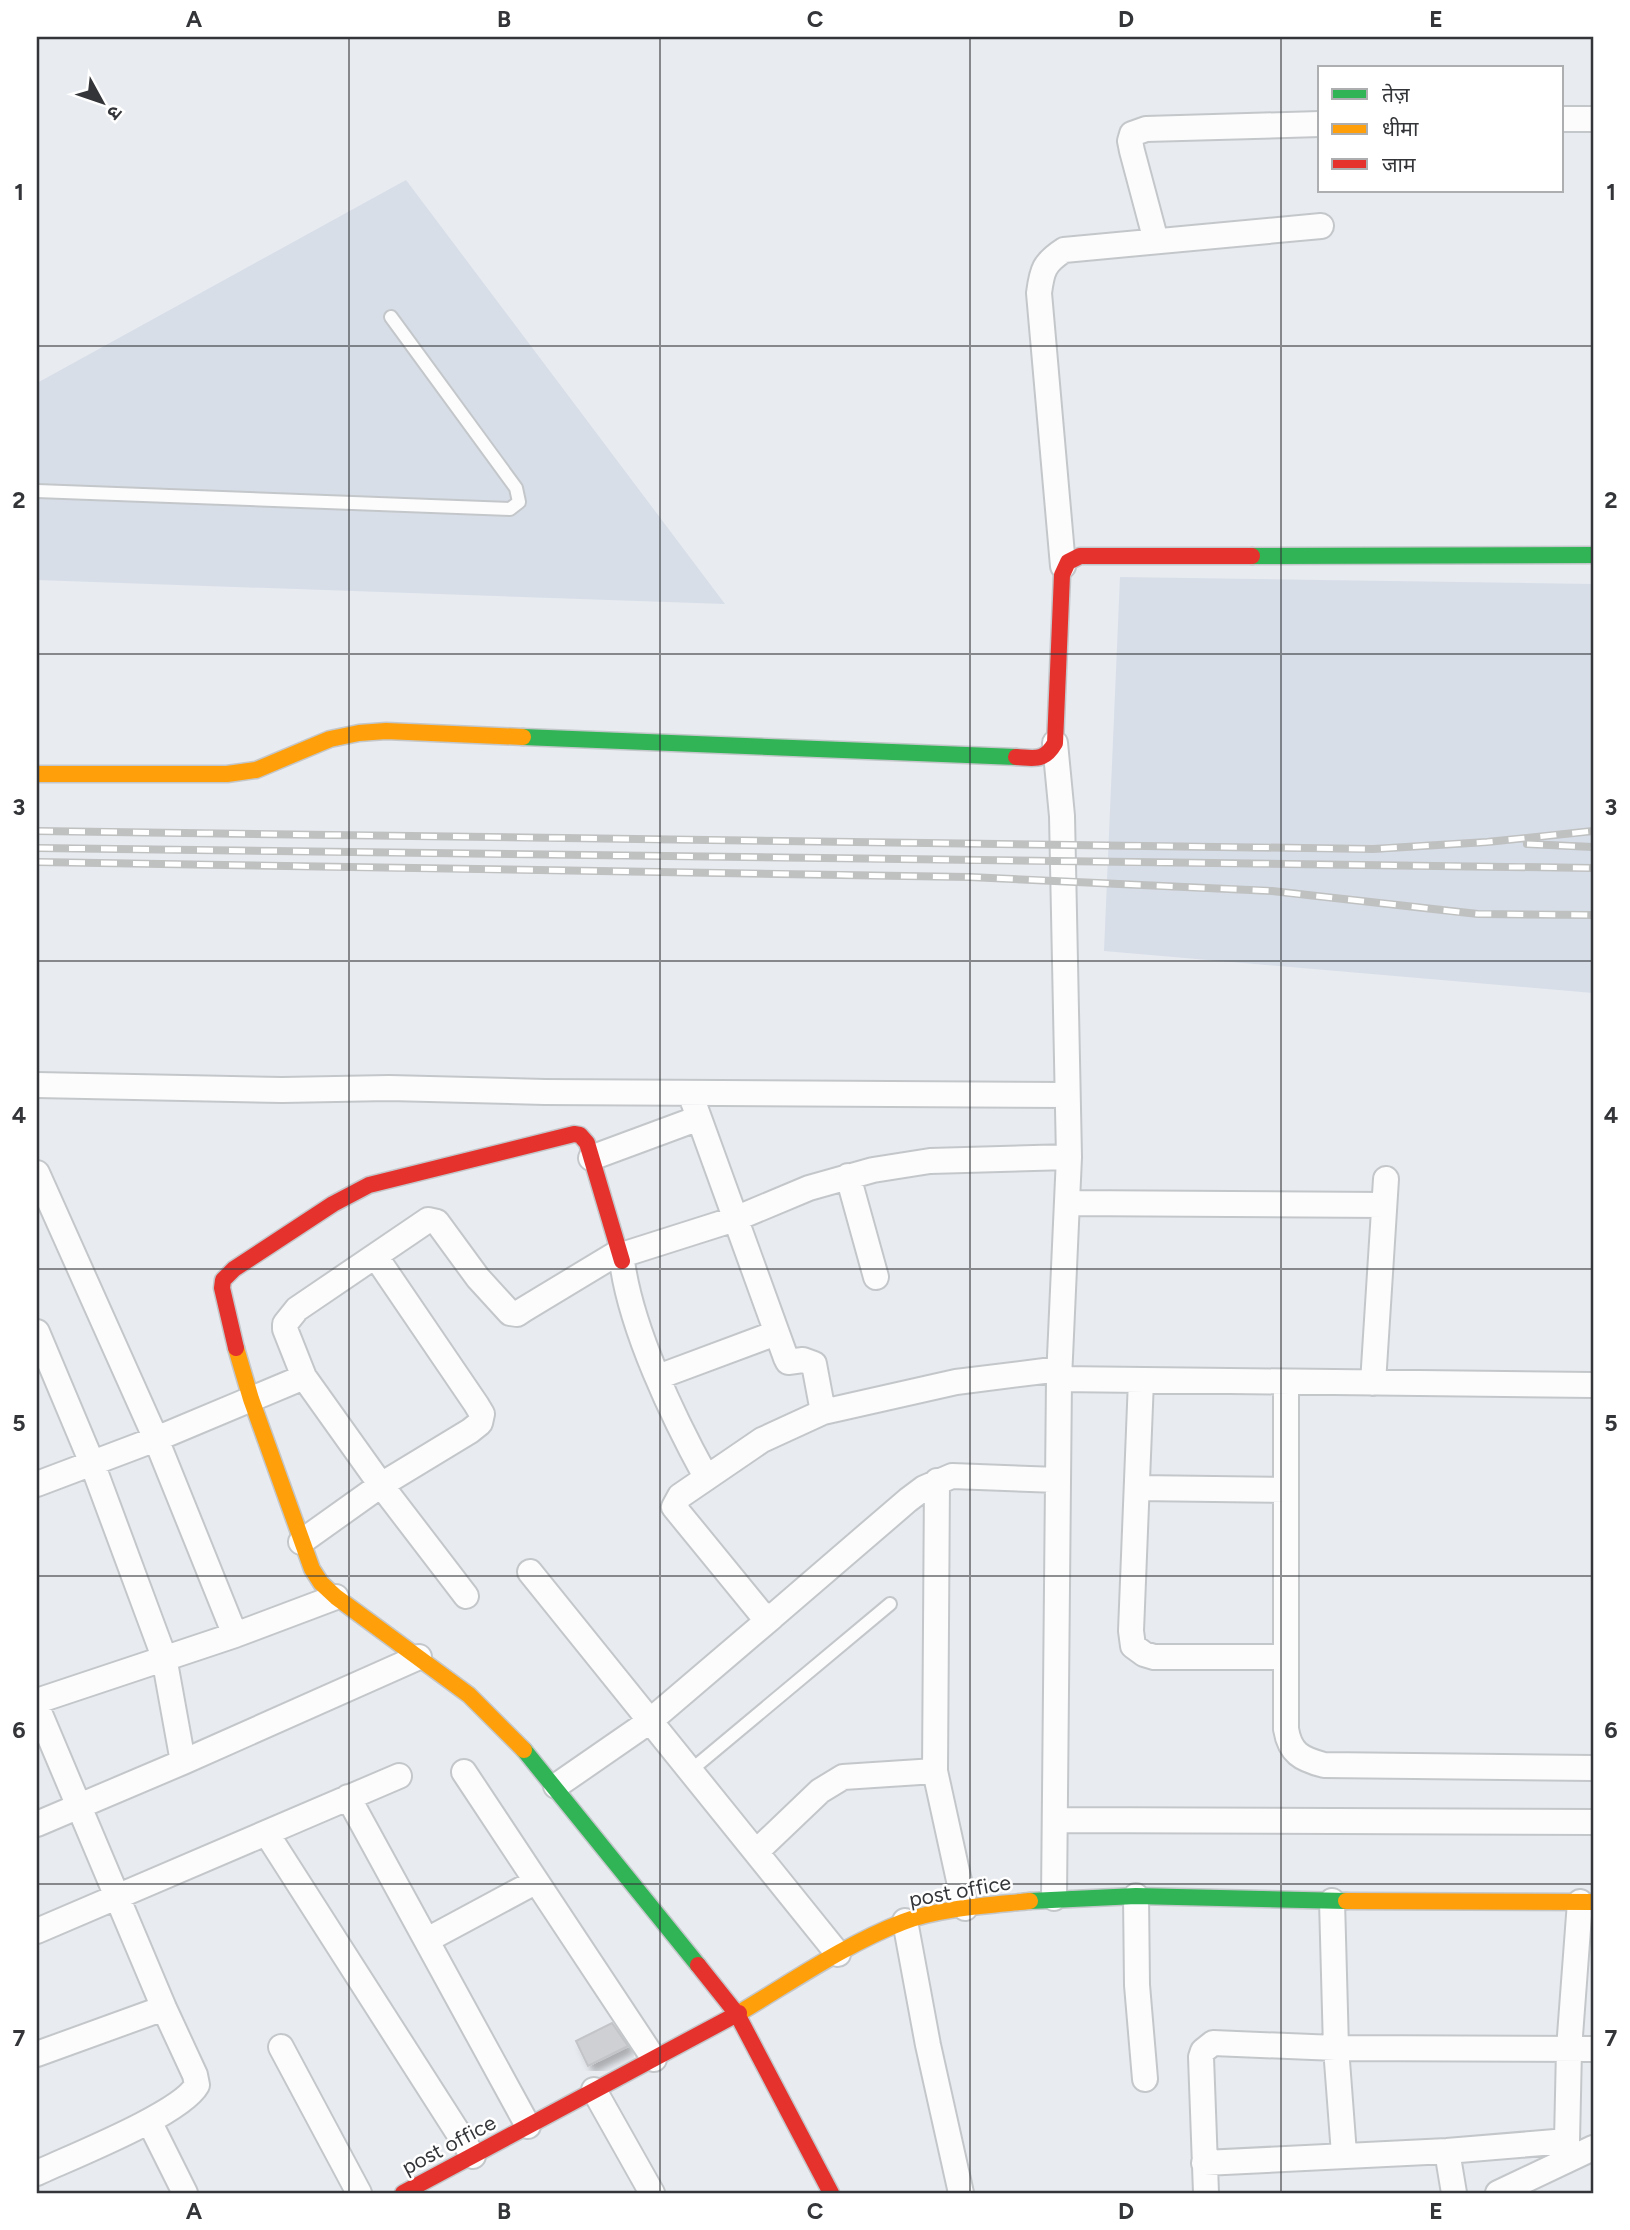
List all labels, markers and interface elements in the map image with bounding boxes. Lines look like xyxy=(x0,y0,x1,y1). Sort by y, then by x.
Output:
text: A xyxy=(186,5,203,33)
text: B xyxy=(497,5,511,33)
text: C xyxy=(807,5,824,33)
text: D xyxy=(1118,5,1134,33)
text: E xyxy=(1429,5,1443,33)
north arrow xyxy=(66,66,136,136)
legend xyxy=(1318,66,1564,192)
text: तेज़ xyxy=(1382,82,1410,107)
text: उ xyxy=(102,101,127,125)
text: धीमा xyxy=(1382,116,1419,141)
text: जाम xyxy=(1382,152,1416,177)
text: 1 xyxy=(14,178,24,206)
text: 1 xyxy=(1606,178,1616,206)
text: 2 xyxy=(12,486,26,514)
text: 2 xyxy=(1604,486,1618,514)
text: 3 xyxy=(13,793,25,821)
text: 3 xyxy=(1605,793,1617,821)
text: 4 xyxy=(12,1101,26,1129)
text: 4 xyxy=(1604,1101,1618,1129)
text: 5 xyxy=(12,1409,26,1437)
text: 5 xyxy=(1604,1409,1618,1437)
text: 6 xyxy=(12,1716,26,1744)
text: 6 xyxy=(1604,1716,1618,1744)
street label: post office xyxy=(907,1869,1013,1912)
text: 7 xyxy=(13,2024,26,2052)
text: 7 xyxy=(1605,2024,1618,2052)
street label: post office xyxy=(397,2109,500,2180)
text: A xyxy=(186,2197,203,2225)
text: B xyxy=(497,2197,511,2225)
text: C xyxy=(807,2197,824,2225)
text: D xyxy=(1118,2197,1134,2225)
text: E xyxy=(1429,2197,1443,2225)

